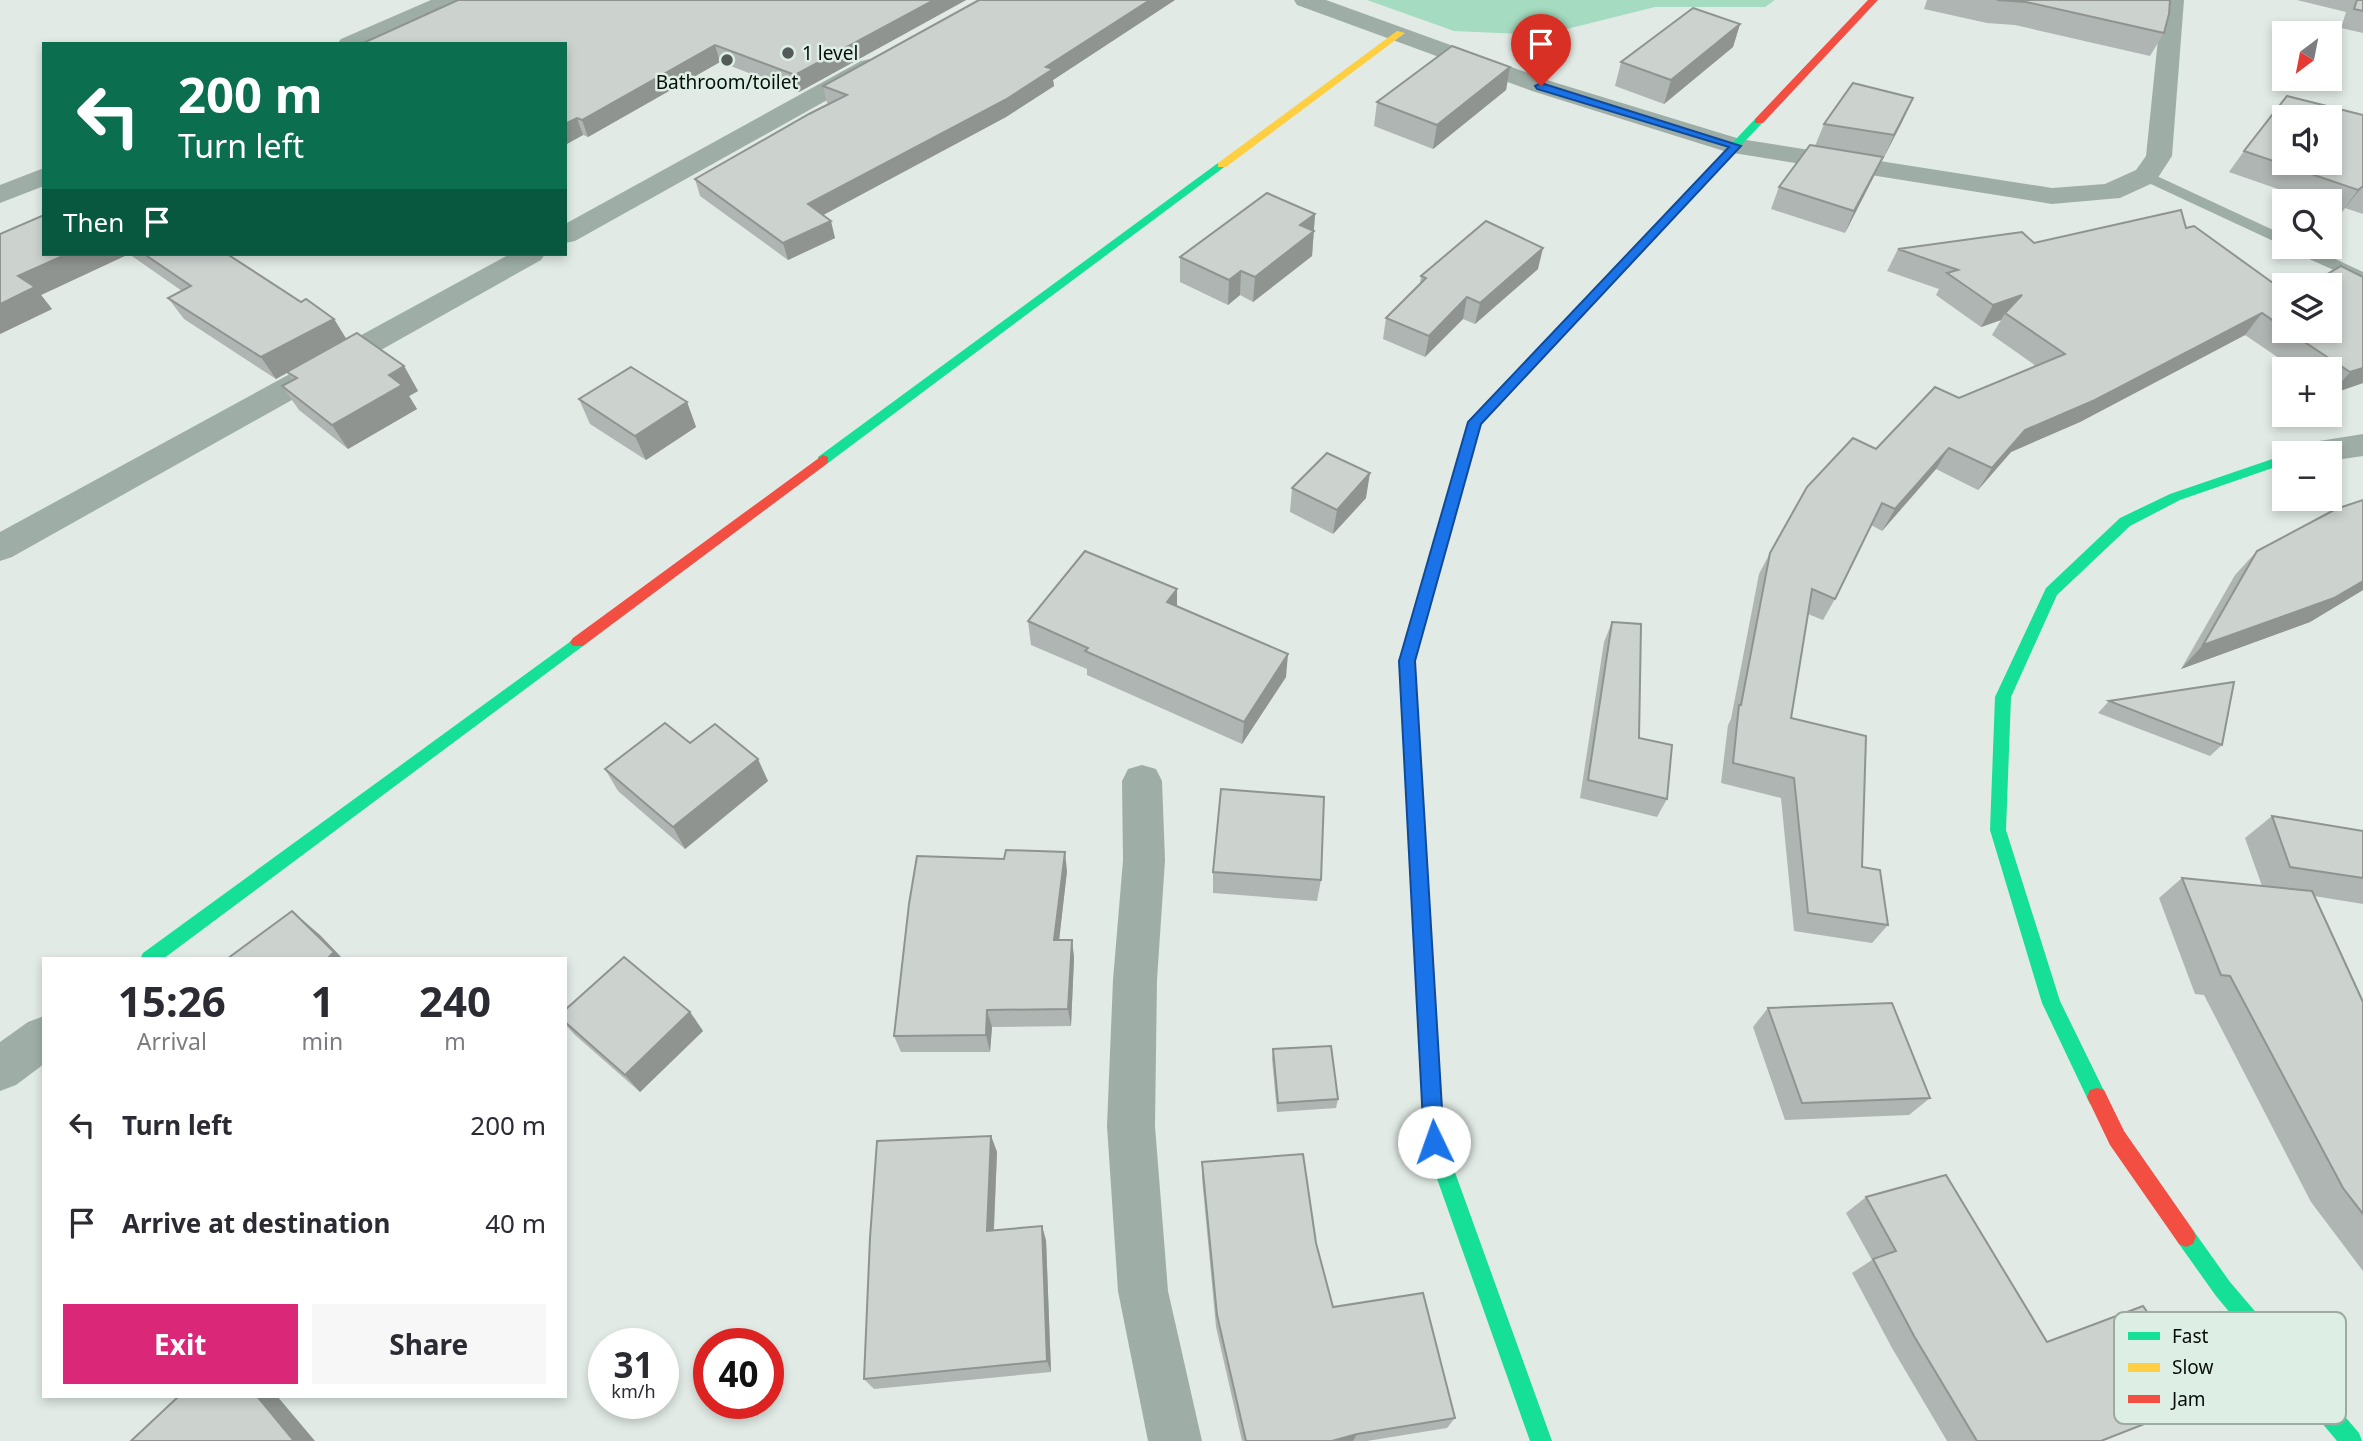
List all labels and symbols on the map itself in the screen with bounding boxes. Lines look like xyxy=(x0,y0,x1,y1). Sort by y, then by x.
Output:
pin xyxy=(1511,14,1571,86)
north arrow xyxy=(2272,21,2342,91)
place label: 1 level xyxy=(802,40,858,66)
marker: 1 level xyxy=(780,45,796,61)
marker: Bathroom/toilet xyxy=(719,52,735,68)
place label: Bathroom/toilet xyxy=(656,69,798,95)
position arrow xyxy=(1397,1105,1471,1179)
legend xyxy=(2114,1312,2346,1424)
text: Fast xyxy=(2172,1323,2209,1349)
speed limit sign: 40 xyxy=(693,1328,784,1419)
text: Slow xyxy=(2172,1354,2213,1380)
text: Jam xyxy=(2170,1386,2206,1412)

